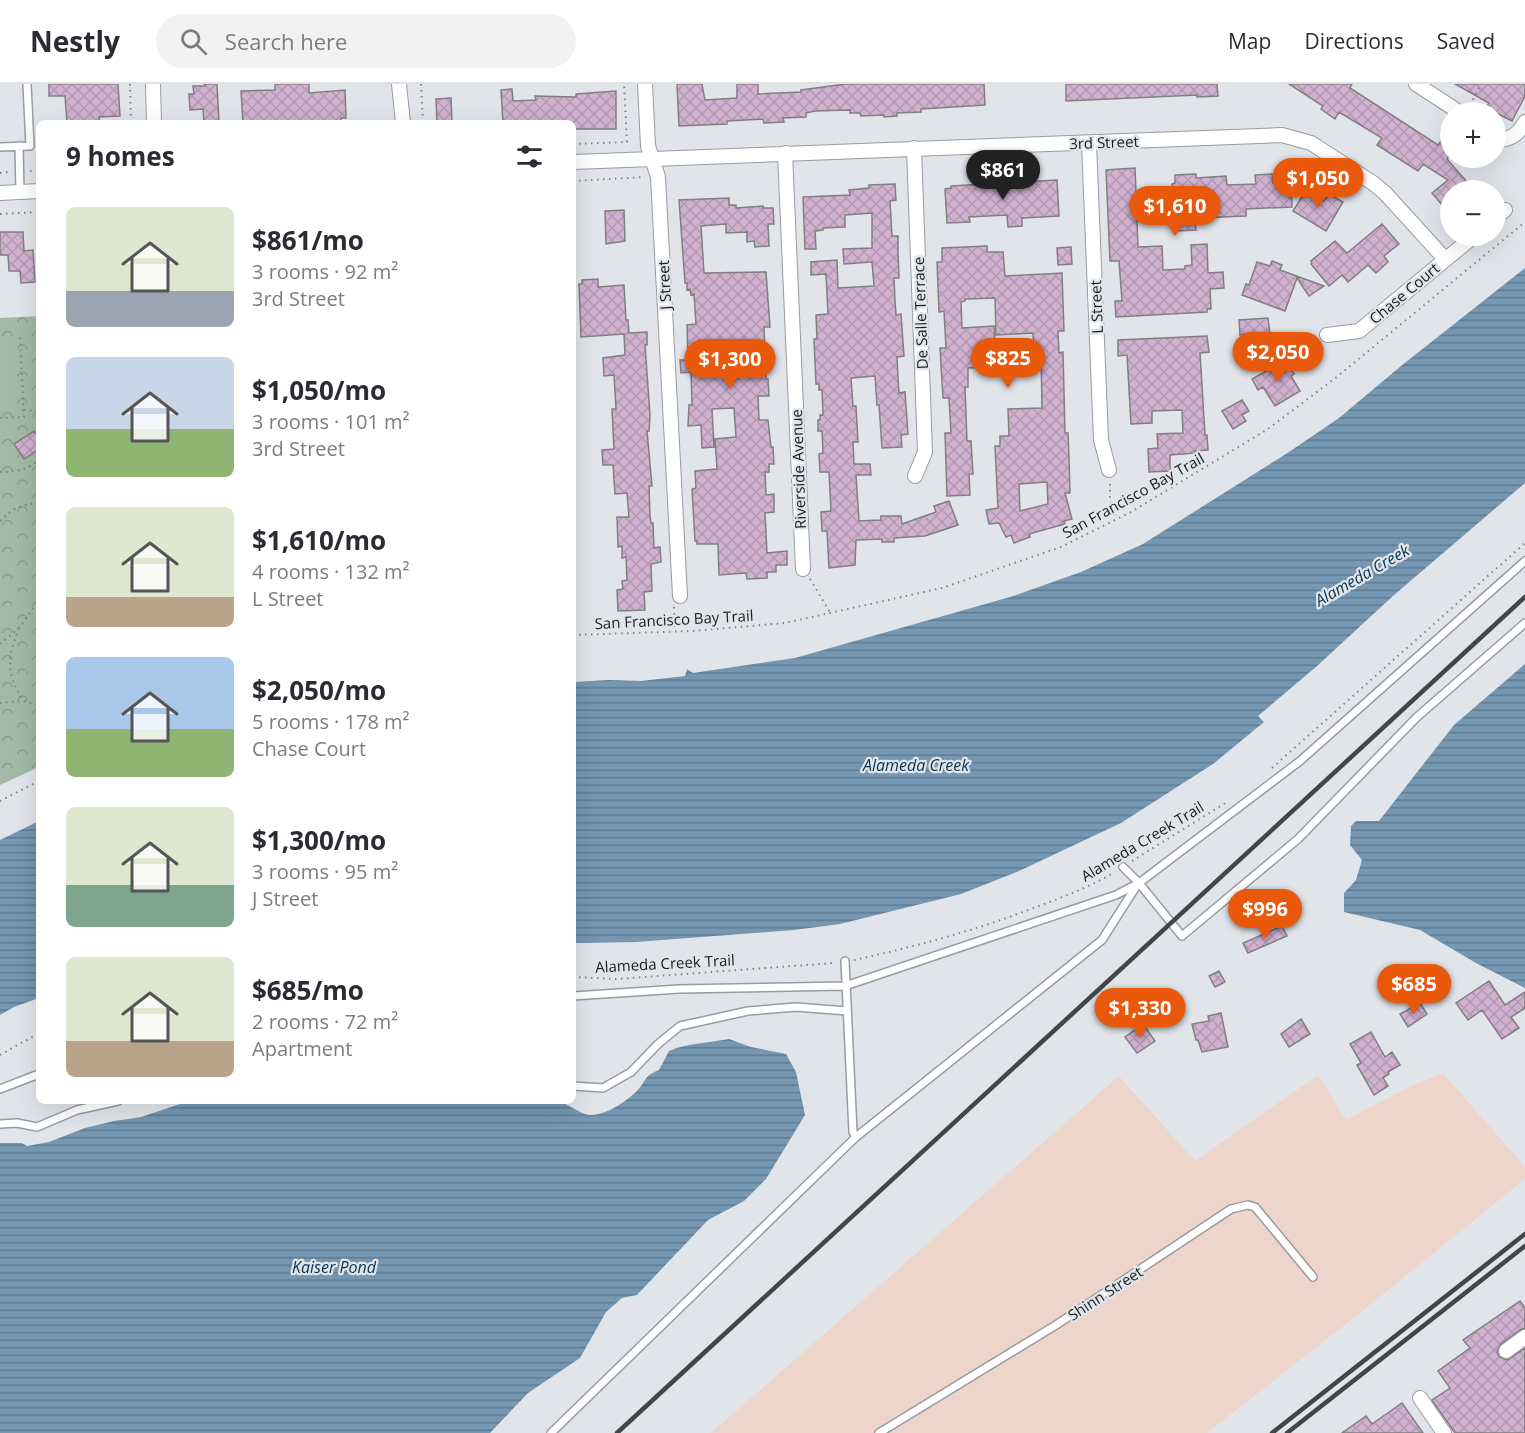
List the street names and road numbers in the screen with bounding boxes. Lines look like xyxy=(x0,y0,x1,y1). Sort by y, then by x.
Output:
street label: 3rd Street xyxy=(1069,131,1139,153)
street label: De Salle Terrace xyxy=(908,256,932,370)
street label: Chase Court xyxy=(1365,258,1443,328)
street label: J Street xyxy=(653,260,675,312)
street label: L Street xyxy=(1085,280,1107,334)
street label: Riverside Avenue xyxy=(786,409,810,529)
street label: San Francisco Bay Trail xyxy=(1059,448,1207,542)
street label: San Francisco Bay Trail xyxy=(594,605,754,633)
street label: Alameda Creek Trail xyxy=(1077,796,1207,886)
street label: Alameda Creek Trail xyxy=(595,949,735,977)
street label: Shinn Street xyxy=(1064,1261,1146,1325)

